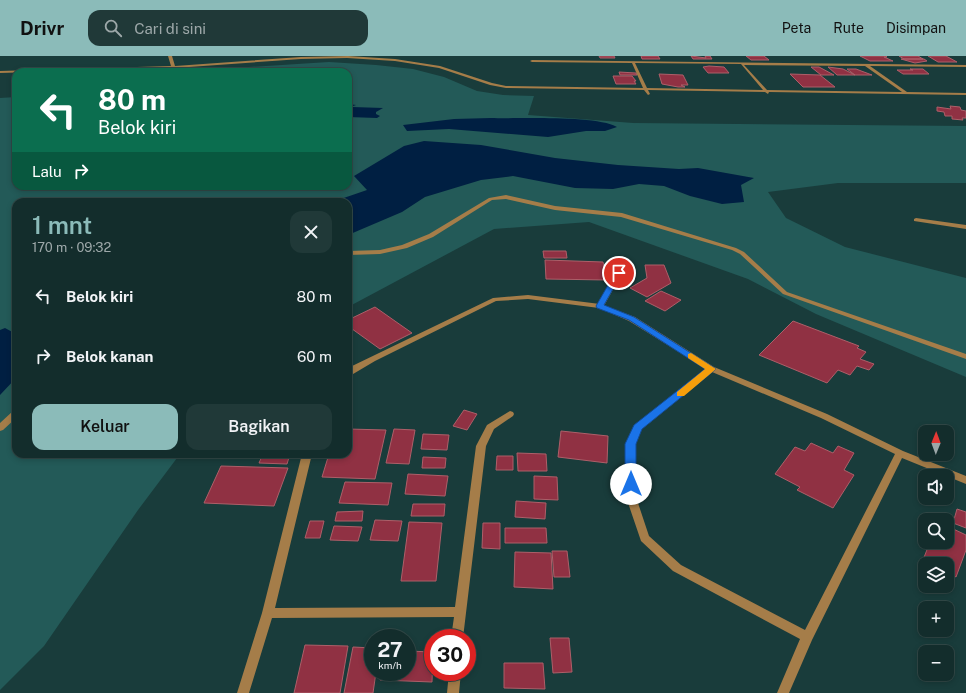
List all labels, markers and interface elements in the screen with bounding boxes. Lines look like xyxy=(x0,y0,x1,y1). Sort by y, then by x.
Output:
search box xyxy=(88,10,368,46)
text: Drivr xyxy=(20,17,64,39)
icon: search xyxy=(102,17,124,39)
text: Cari di sini xyxy=(134,20,206,37)
text: Peta xyxy=(782,20,811,36)
text: Rute xyxy=(833,20,864,36)
text: Disimpan xyxy=(886,20,946,36)
text: 80 m xyxy=(98,83,166,116)
icon: left xyxy=(32,84,84,136)
text: Belok kiri xyxy=(98,117,176,138)
icon: right xyxy=(70,160,92,182)
text: Lalu xyxy=(32,163,62,180)
text: 1 mnt xyxy=(32,211,92,239)
button: close xyxy=(290,211,332,253)
text: 170 m · 09:32 xyxy=(32,240,111,255)
pin xyxy=(602,256,636,290)
icon: arrive xyxy=(608,262,630,284)
icon: left xyxy=(32,285,54,307)
text: Belok kiri xyxy=(66,288,133,305)
text: 80 m xyxy=(297,288,332,305)
icon: right xyxy=(32,345,54,367)
text: Belok kanan xyxy=(66,348,153,365)
text: 60 m xyxy=(297,348,332,365)
button: Keluar xyxy=(32,404,178,450)
button: Bagikan xyxy=(186,404,332,450)
north arrow xyxy=(918,425,954,461)
map controls xyxy=(918,425,954,681)
position arrow xyxy=(610,463,652,505)
button: sound xyxy=(918,469,954,505)
button: search xyxy=(918,513,954,549)
button: layers xyxy=(918,557,954,593)
button: + xyxy=(918,601,954,637)
speed limit sign: 30 xyxy=(424,629,476,681)
text: 27 xyxy=(377,638,403,662)
button: − xyxy=(918,645,954,681)
text: km/h xyxy=(378,659,402,671)

